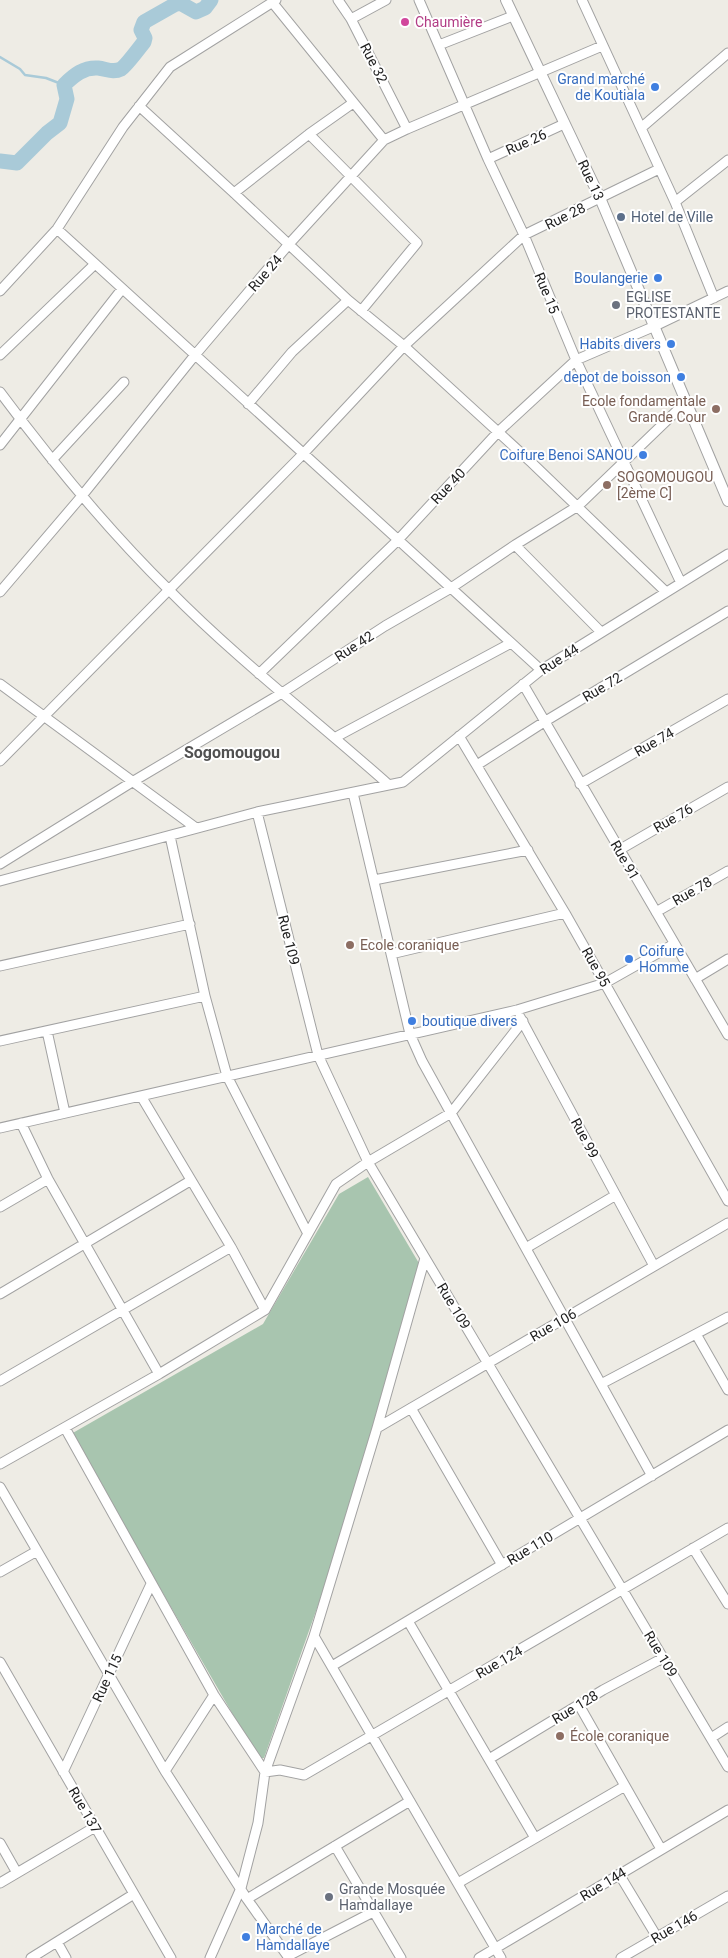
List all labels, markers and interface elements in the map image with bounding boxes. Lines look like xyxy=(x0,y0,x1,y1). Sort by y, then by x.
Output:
place label: Chaumière xyxy=(415,14,482,30)
marker: Chaumière xyxy=(399,16,411,28)
street label: Rue 32 xyxy=(357,40,391,86)
place label: Grand marché de Koutiala xyxy=(557,71,645,103)
marker: Grand marché de Koutiala xyxy=(649,81,661,93)
street label: Rue 26 xyxy=(503,126,549,158)
street label: Rue 13 xyxy=(575,157,607,203)
street label: Rue 28 xyxy=(542,199,588,233)
place label: Hotel de Ville xyxy=(631,209,713,225)
marker: Hotel de Ville xyxy=(615,211,627,223)
street label: Rue 24 xyxy=(245,251,285,294)
street label: Rue 15 xyxy=(532,270,563,316)
place label: Boulangerie xyxy=(574,270,648,286)
marker: Boulangerie xyxy=(652,272,664,284)
place label: EGLISE PROTESTANTE xyxy=(626,289,721,321)
marker: EGLISE PROTESTANTE xyxy=(610,299,622,311)
place label: Habits divers xyxy=(579,336,661,352)
marker: Habits divers xyxy=(665,338,677,350)
place label: depot de boisson xyxy=(564,369,671,385)
marker: depot de boisson xyxy=(675,371,687,383)
place label: Ecole fondamentale Grande Cour xyxy=(582,393,706,425)
marker: Ecole fondamentale Grande Cour xyxy=(710,403,722,415)
place label: Coifure Benoi SANOU xyxy=(500,447,633,463)
marker: Coifure Benoi SANOU xyxy=(637,449,649,461)
street label: Rue 40 xyxy=(427,465,469,507)
place label: SOGOMOUGOU [2ème C] xyxy=(617,469,713,501)
marker: SOGOMOUGOU [2ème C] xyxy=(601,479,613,491)
street label: Rue 42 xyxy=(332,628,376,664)
street label: Rue 44 xyxy=(537,641,581,677)
street label: Rue 72 xyxy=(579,669,625,705)
street label: Rue 74 xyxy=(631,724,677,760)
district label: Sogomougou xyxy=(184,743,280,762)
street label: Rue 76 xyxy=(650,800,696,836)
street label: Rue 91 xyxy=(607,837,643,883)
street label: Rue 78 xyxy=(669,873,715,909)
street label: Rue 109 xyxy=(275,913,303,967)
place label: Ecole coranique xyxy=(360,937,459,953)
marker: Ecole coranique xyxy=(344,939,356,951)
place label: Coifure Homme xyxy=(639,943,689,975)
street label: Rue 95 xyxy=(579,944,613,990)
marker: Coifure Homme xyxy=(623,953,635,965)
place label: boutique divers xyxy=(422,1013,518,1029)
marker: boutique divers xyxy=(406,1015,418,1027)
street label: Rue 99 xyxy=(568,1115,602,1161)
street label: Rue 109 xyxy=(434,1280,474,1332)
street label: Rue 106 xyxy=(527,1305,579,1345)
street label: Rue 110 xyxy=(504,1528,556,1568)
street label: Rue 109 xyxy=(641,1628,681,1680)
street label: Rue 124 xyxy=(473,1642,525,1682)
street label: Rue 115 xyxy=(89,1651,125,1704)
street label: Rue 128 xyxy=(549,1687,601,1727)
place label: École coranique xyxy=(570,1727,669,1744)
marker: École coranique xyxy=(554,1730,566,1742)
street label: Rue 137 xyxy=(65,1784,105,1836)
street label: Rue 144 xyxy=(577,1864,629,1904)
place label: Grande Mosquée Hamdallaye xyxy=(339,1881,445,1913)
marker: Grande Mosquée Hamdallaye xyxy=(323,1891,335,1903)
street label: Rue 146 xyxy=(648,1907,700,1947)
place label: Marché de Hamdallaye xyxy=(256,1921,330,1953)
marker: Marché de Hamdallaye xyxy=(240,1931,252,1943)

